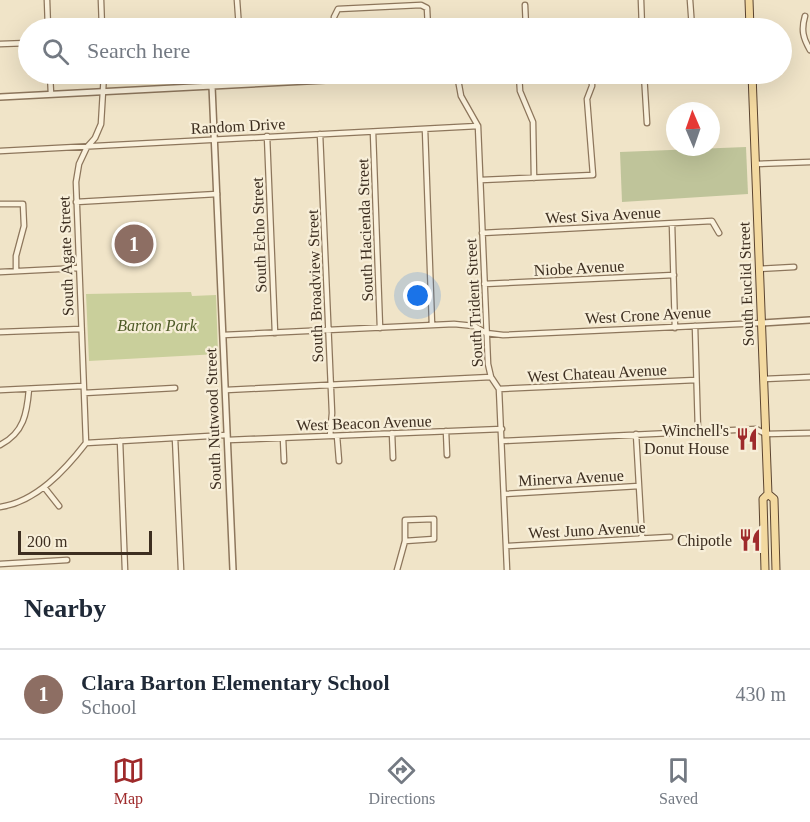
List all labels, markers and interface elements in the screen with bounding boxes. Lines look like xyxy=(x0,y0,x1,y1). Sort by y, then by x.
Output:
search box xyxy=(18,18,792,84)
icon: search xyxy=(39,35,72,68)
text: Search here xyxy=(87,38,190,63)
north arrow xyxy=(666,102,720,156)
street label: Random Drive xyxy=(190,115,286,137)
street label: South Hacienda Street xyxy=(354,158,376,302)
street label: South Echo Street xyxy=(248,176,270,293)
street label: South Agate Street xyxy=(55,195,78,316)
street label: West Siva Avenue xyxy=(545,203,661,227)
street label: South Broadview Street xyxy=(304,209,326,363)
street label: South Euclid Street xyxy=(735,221,757,346)
pin: 1 xyxy=(114,222,154,266)
street label: South Trident Street xyxy=(462,238,486,368)
street label: Niobe Avenue xyxy=(533,257,625,279)
your location xyxy=(403,281,432,310)
street label: West Crone Avenue xyxy=(584,303,712,327)
park label: Barton Park xyxy=(117,317,198,334)
street label: South Nutwood Street xyxy=(202,347,224,490)
street label: West Chateau Avenue xyxy=(527,361,667,385)
street label: West Beacon Avenue xyxy=(296,412,432,434)
place label: Winchell's Donut House xyxy=(644,422,729,457)
restaurant icon: Winchell's Donut House xyxy=(734,426,760,452)
street label: Minerva Avenue xyxy=(518,467,624,489)
street label: West Juno Avenue xyxy=(528,518,646,542)
restaurant icon: Chipotle xyxy=(737,527,763,553)
scale bar xyxy=(18,528,152,556)
place label: Chipotle xyxy=(677,532,732,550)
text: 200 m xyxy=(27,533,67,550)
text: Nearby xyxy=(24,594,106,623)
text: Clara Barton Elementary School xyxy=(81,670,390,695)
text: 1 xyxy=(39,683,49,705)
text: 430 m xyxy=(735,683,786,705)
text: School xyxy=(81,696,137,718)
tab: Map xyxy=(112,754,145,808)
tab: Directions xyxy=(369,754,435,808)
tab: Saved xyxy=(659,754,698,808)

